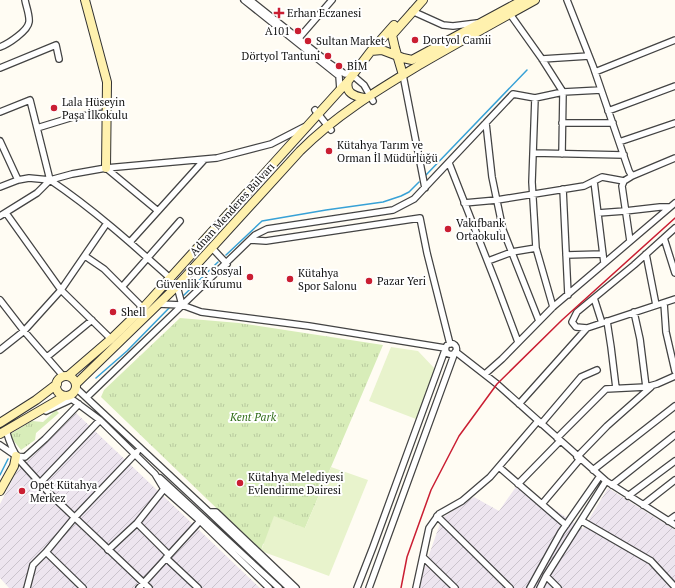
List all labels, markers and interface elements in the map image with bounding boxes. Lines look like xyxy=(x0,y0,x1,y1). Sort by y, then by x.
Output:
place label: Erhan Eczanesi xyxy=(287,6,361,20)
marker: Erhan Eczanesi xyxy=(274,8,284,18)
place label: A101 xyxy=(265,24,290,38)
marker: A101 xyxy=(293,26,303,36)
place label: Dortyol Camii xyxy=(423,33,491,47)
place label: Sultan Market xyxy=(316,34,385,48)
marker: Dortyol Camii xyxy=(410,35,420,45)
marker: Sultan Market xyxy=(303,36,313,46)
place label: Dörtyol Tantuni xyxy=(242,49,320,63)
marker: Dörtyol Tantuni xyxy=(323,51,333,61)
place label: BİM xyxy=(347,59,368,73)
marker: BİM xyxy=(334,61,344,71)
place label: Lala Hüseyin Paşa İlkokulu xyxy=(62,95,128,122)
marker: Lala Hüseyin Paşa İlkokulu xyxy=(49,103,59,113)
place label: Kütahya Tarım ve Orman İl Müdürlüğü xyxy=(337,138,438,165)
marker: Kütahya Tarım ve Orman İl Müdürlüğü xyxy=(324,146,334,156)
street label: Adnan Menderes Bulvarı xyxy=(187,160,277,258)
place label: Vakıfbank Ortaokulu xyxy=(456,216,506,243)
marker: Vakıfbank Ortaokulu xyxy=(443,224,453,234)
place label: SGK Sosyal Güvenlik Kurumu xyxy=(156,264,243,291)
place label: Kütahya Spor Salonu xyxy=(298,266,357,293)
marker: SGK Sosyal Güvenlik Kurumu xyxy=(245,272,255,282)
marker: Kütahya Spor Salonu xyxy=(285,274,295,284)
place label: Pazar Yeri xyxy=(377,274,426,288)
marker: Pazar Yeri xyxy=(364,276,374,286)
place label: Shell xyxy=(121,305,146,319)
marker: Shell xyxy=(108,307,118,317)
park label: Kent Park xyxy=(229,410,277,424)
place label: Kütahya Melediyesi Evlendirme Dairesi xyxy=(248,470,344,497)
place label: Opet Kütahya Merkez xyxy=(30,478,98,505)
marker: Kütahya Melediyesi Evlendirme Dairesi xyxy=(235,478,245,488)
marker: Opet Kütahya Merkez xyxy=(17,486,27,496)

